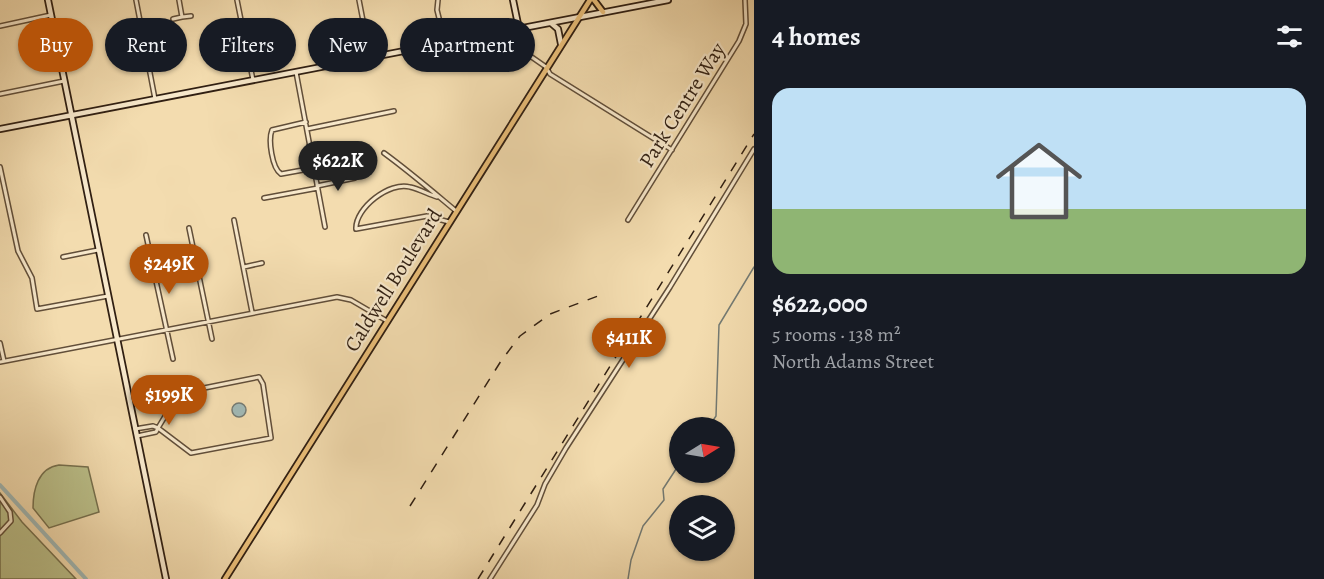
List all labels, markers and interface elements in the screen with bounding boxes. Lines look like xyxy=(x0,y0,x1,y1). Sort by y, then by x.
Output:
chip: Buy xyxy=(18,18,93,72)
chip: Rent xyxy=(105,18,187,72)
chip: Filters xyxy=(199,18,296,72)
chip: New xyxy=(308,18,388,72)
chip: Apartment xyxy=(400,18,535,72)
text: 4 homes xyxy=(772,19,861,54)
icon: filters xyxy=(1273,20,1306,53)
street label: Park Centre Way xyxy=(632,37,732,173)
icon: home xyxy=(985,127,1093,235)
pin: $622K xyxy=(296,141,380,192)
text: $622K xyxy=(312,147,364,174)
street label: Caldwell Boulevard xyxy=(338,202,449,357)
pin: $249K xyxy=(127,244,211,295)
text: $249K xyxy=(144,250,194,277)
text: $622,000 xyxy=(772,286,868,321)
pin: $411K xyxy=(587,318,671,369)
text: 5 rooms · 138 m² xyxy=(772,321,901,348)
text: $411K xyxy=(606,324,652,351)
text: North Adams Street xyxy=(772,348,934,375)
pin: $199K xyxy=(127,375,211,426)
text: $199K xyxy=(145,381,193,408)
north arrow xyxy=(669,417,735,483)
map controls xyxy=(669,417,735,561)
button: layers xyxy=(669,495,735,561)

